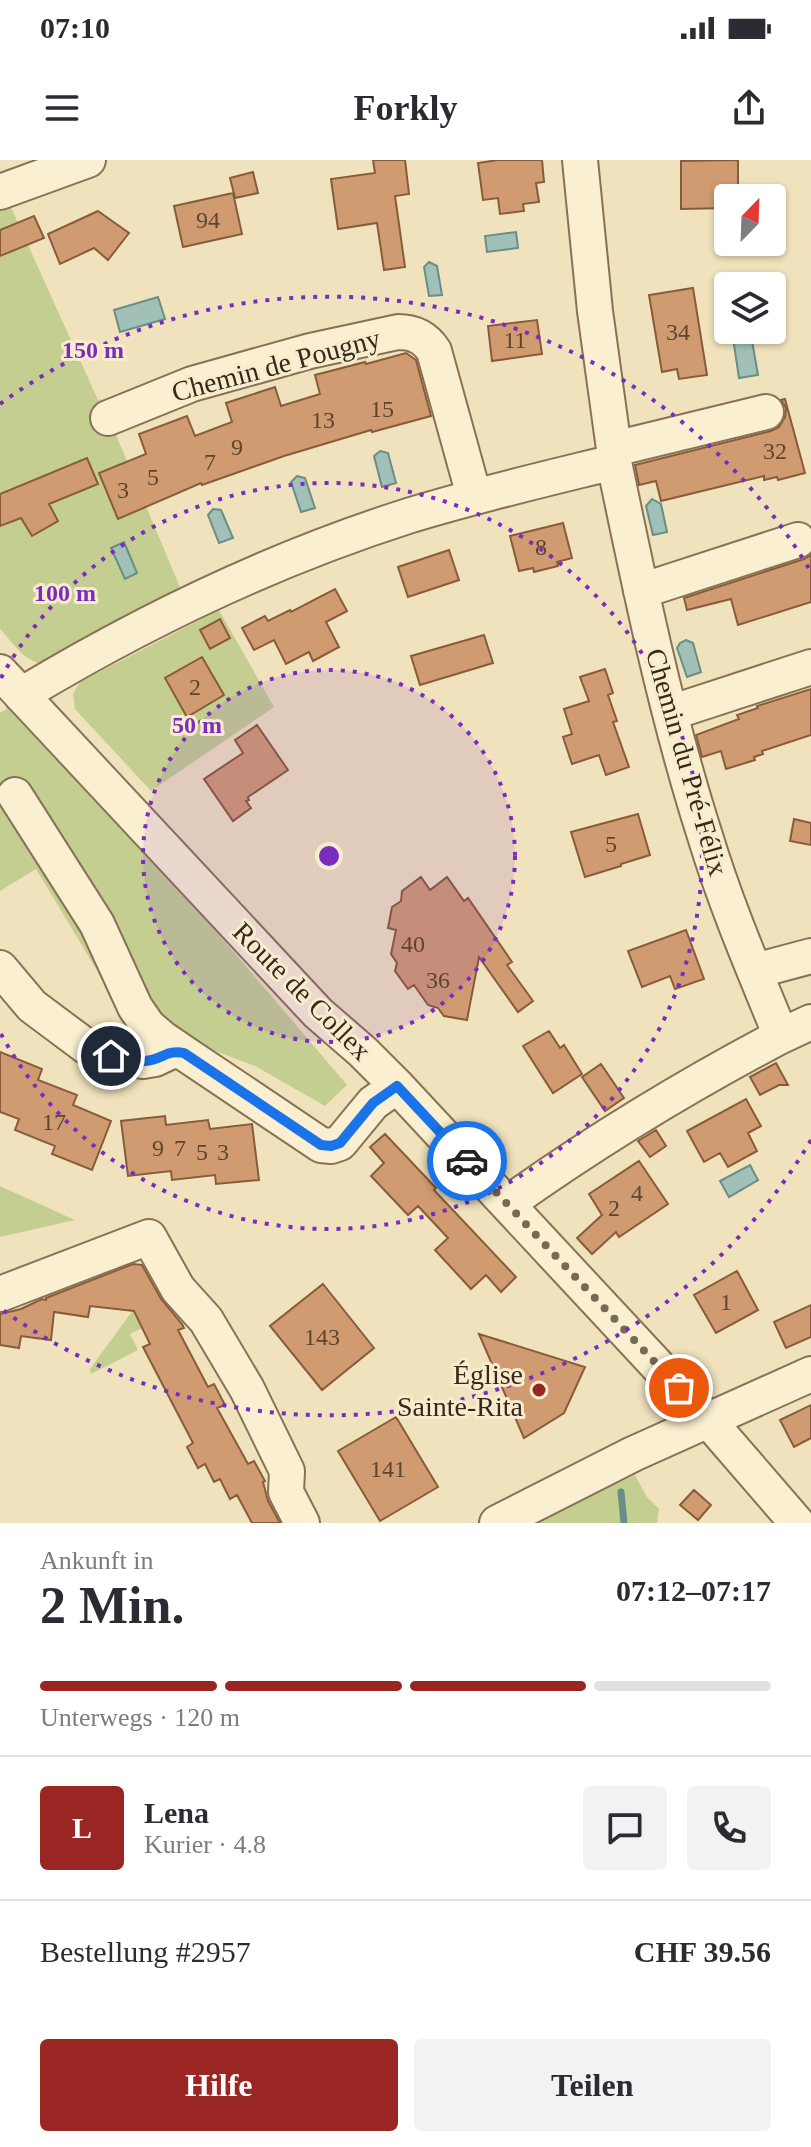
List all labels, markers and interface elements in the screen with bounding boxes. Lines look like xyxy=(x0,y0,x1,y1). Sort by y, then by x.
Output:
text: 07:10 xyxy=(40,11,110,44)
icon: menu xyxy=(40,86,84,130)
icon: share xyxy=(727,86,771,130)
text: Forkly xyxy=(354,88,458,128)
north arrow xyxy=(714,184,786,256)
map controls xyxy=(714,184,786,344)
house number: 94 xyxy=(196,207,220,233)
button: layers xyxy=(714,272,786,344)
house number: 34 xyxy=(666,319,690,345)
street label: Chemin de Pougny xyxy=(168,322,384,408)
house number: 11 xyxy=(503,327,527,353)
text: 150 m xyxy=(62,337,124,363)
house number: 15 xyxy=(370,396,394,422)
house number: 13 xyxy=(311,407,335,433)
house number: 9 xyxy=(231,434,243,460)
house number: 32 xyxy=(763,438,787,464)
house number: 7 xyxy=(204,449,216,475)
house number: 5 xyxy=(147,464,159,490)
house number: 3 xyxy=(117,477,129,503)
house number: 8 xyxy=(535,534,547,560)
text: 100 m xyxy=(34,580,96,606)
street label: Chemin du Pré-Félix xyxy=(640,645,734,879)
house number: 2 xyxy=(189,674,201,700)
text: 50 m xyxy=(172,712,222,738)
house number: 5 xyxy=(605,831,617,857)
centre of rings xyxy=(315,842,343,870)
street label: Route de Collex xyxy=(227,916,377,1066)
house number: 40 xyxy=(401,931,425,957)
house number: 36 xyxy=(426,967,450,993)
pin xyxy=(77,1022,145,1090)
icon: home xyxy=(89,1034,133,1078)
house number: 17 xyxy=(42,1109,66,1135)
courier xyxy=(427,1121,507,1201)
house number: 9 xyxy=(152,1135,164,1161)
house number: 7 xyxy=(174,1135,186,1161)
house number: 5 xyxy=(196,1139,208,1165)
house number: 3 xyxy=(217,1139,229,1165)
icon: car xyxy=(445,1139,489,1183)
house number: 4 xyxy=(631,1180,643,1206)
house number: 2 xyxy=(608,1195,620,1221)
house number: 1 xyxy=(720,1289,732,1315)
house number: 143 xyxy=(304,1324,340,1350)
pin xyxy=(645,1354,713,1422)
place label: Église Sainte-Rita xyxy=(397,1359,524,1422)
icon: bag xyxy=(657,1366,701,1410)
marker: Église Sainte-Rita xyxy=(530,1381,548,1399)
house number: 141 xyxy=(370,1456,406,1482)
text: Ankunft in xyxy=(40,1546,153,1575)
text: 07:12–07:17 xyxy=(616,1574,771,1607)
text: 2 Min. xyxy=(40,1577,184,1634)
text: Unterwegs · 120 m xyxy=(40,1703,240,1732)
button: chat xyxy=(583,1786,667,1870)
button: phone xyxy=(687,1786,771,1870)
text: Lena xyxy=(144,1796,209,1829)
text: L xyxy=(72,1811,92,1844)
text: Kurier · 4.8 xyxy=(144,1830,266,1859)
text: Bestellung #2957 xyxy=(40,1935,251,1968)
text: CHF 39.56 xyxy=(634,1935,771,1968)
button: Hilfe xyxy=(40,2039,398,2131)
button: Teilen xyxy=(414,2039,771,2131)

